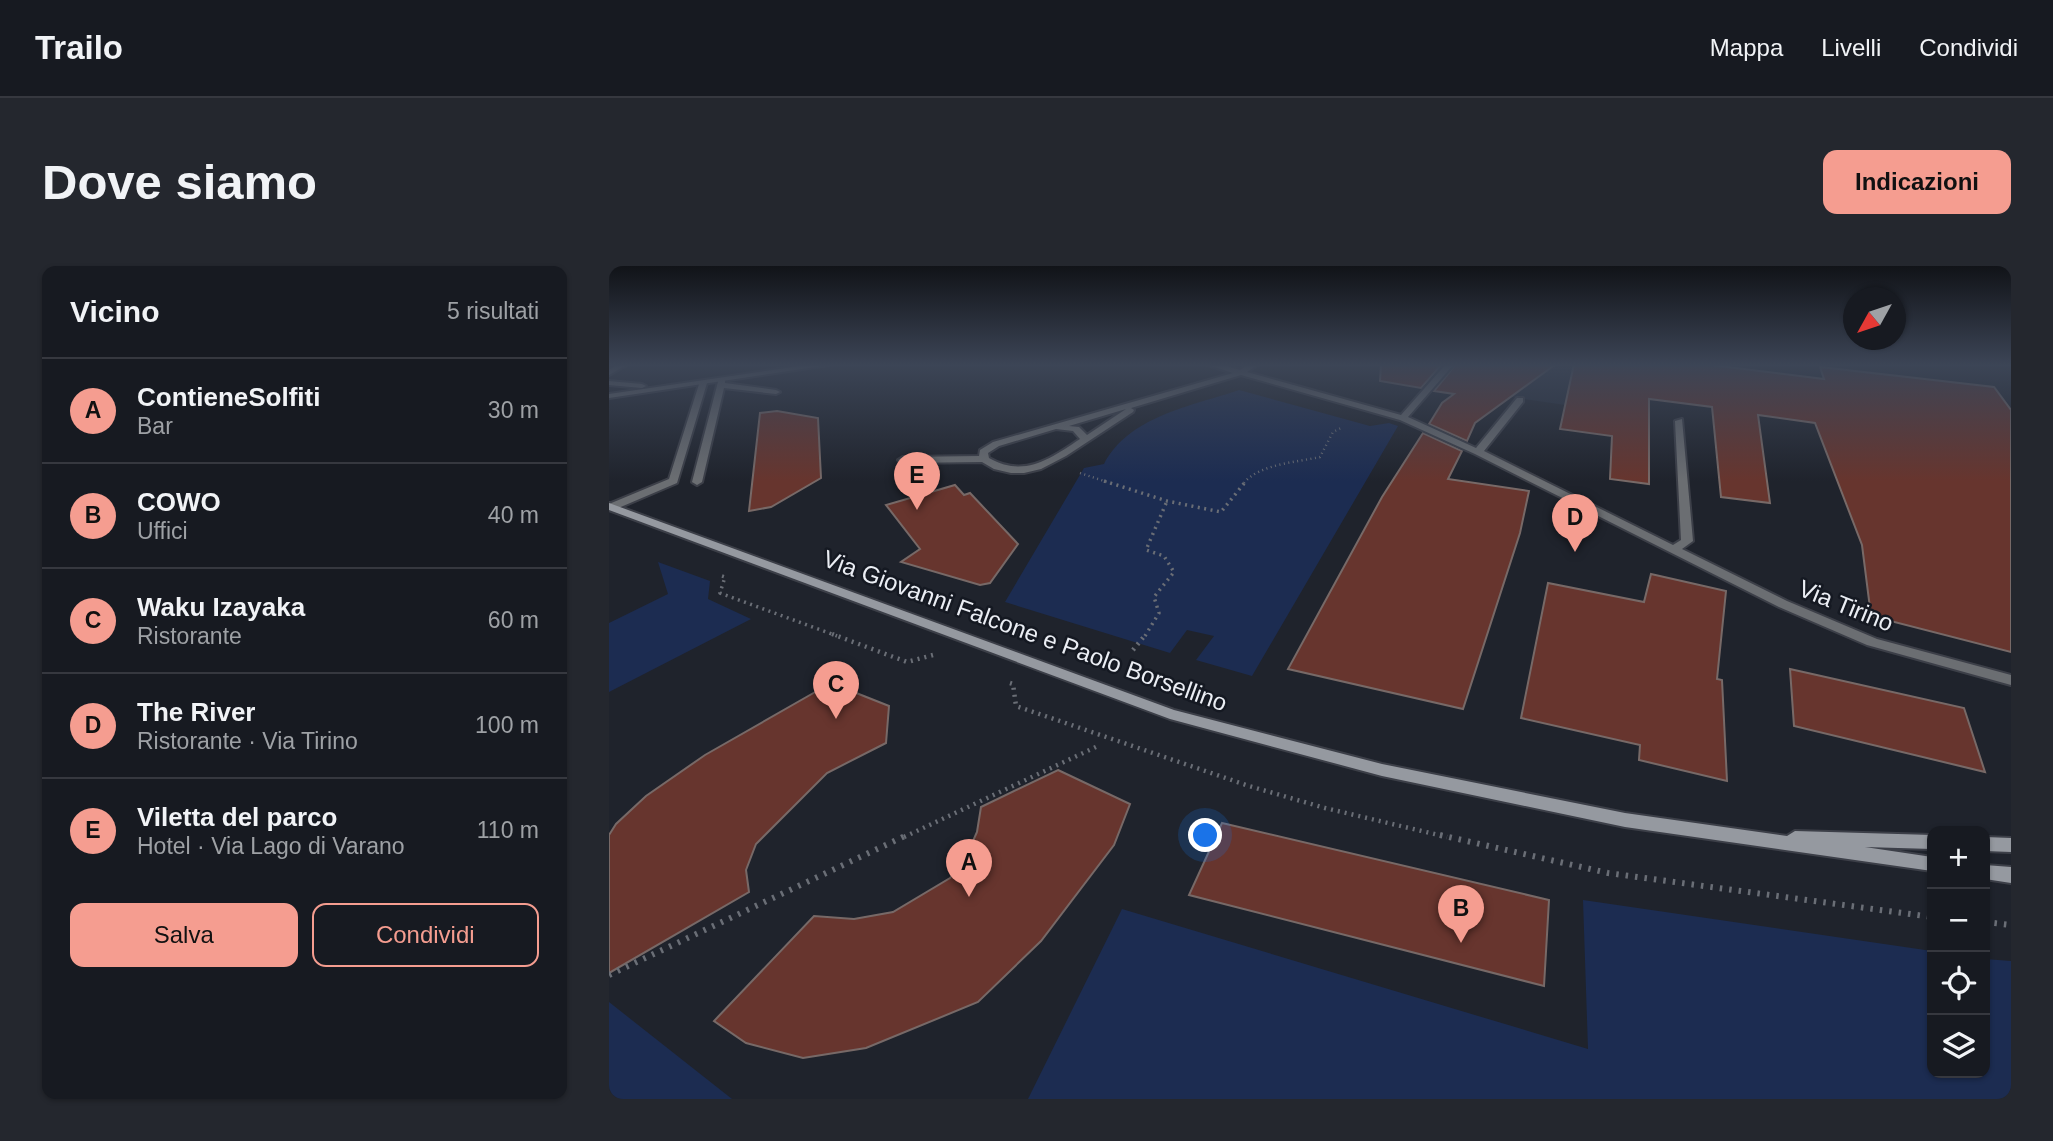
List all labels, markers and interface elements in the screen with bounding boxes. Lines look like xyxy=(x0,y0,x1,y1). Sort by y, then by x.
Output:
text: Trailo xyxy=(35,29,123,66)
text: Mappa xyxy=(1710,34,1783,61)
text: Livelli xyxy=(1821,34,1881,61)
text: Condividi xyxy=(1919,34,2018,61)
button: Indicazioni xyxy=(1823,150,2011,214)
text: Dove siamo xyxy=(42,155,317,209)
north arrow xyxy=(1843,287,1906,350)
text: Vicino xyxy=(70,295,159,328)
text: 5 risultati xyxy=(447,298,539,324)
text: ContieneSolfiti xyxy=(137,382,320,412)
text: A xyxy=(85,397,101,423)
text: 30 m xyxy=(488,397,539,423)
text: Bar xyxy=(137,413,173,439)
pin: E xyxy=(894,452,940,510)
text: COWO xyxy=(137,487,221,517)
pin: D xyxy=(1552,494,1598,552)
text: B xyxy=(85,502,101,528)
text: 40 m xyxy=(488,502,539,528)
text: Uffici xyxy=(137,518,188,544)
street label: Via Giovanni Falcone e Paolo Borsellino xyxy=(820,545,1231,716)
street label: Via Tirino xyxy=(1795,574,1897,637)
text: Waku Izayaka xyxy=(137,592,305,622)
text: C xyxy=(85,607,101,633)
text: 60 m xyxy=(488,607,539,633)
text: Ristorante xyxy=(137,623,242,649)
pin: C xyxy=(813,661,859,719)
text: The River xyxy=(137,697,256,727)
text: D xyxy=(85,712,101,738)
text: 100 m xyxy=(475,712,539,738)
text: Ristorante · Via Tirino xyxy=(137,728,358,754)
text: Viletta del parco xyxy=(137,802,337,832)
text: E xyxy=(85,817,101,843)
text: 110 m xyxy=(477,817,539,843)
your location xyxy=(1188,818,1222,852)
map controls xyxy=(1927,826,1990,1078)
button: + xyxy=(1927,826,1990,889)
text: Hotel · Via Lago di Varano xyxy=(137,833,405,859)
pin: A xyxy=(946,839,992,897)
pin: B xyxy=(1438,885,1484,943)
button: − xyxy=(1927,889,1990,952)
button: Salva xyxy=(70,903,298,967)
button: Condividi xyxy=(312,903,539,967)
button: locate xyxy=(1927,952,1990,1015)
button: layers xyxy=(1927,1015,1990,1078)

